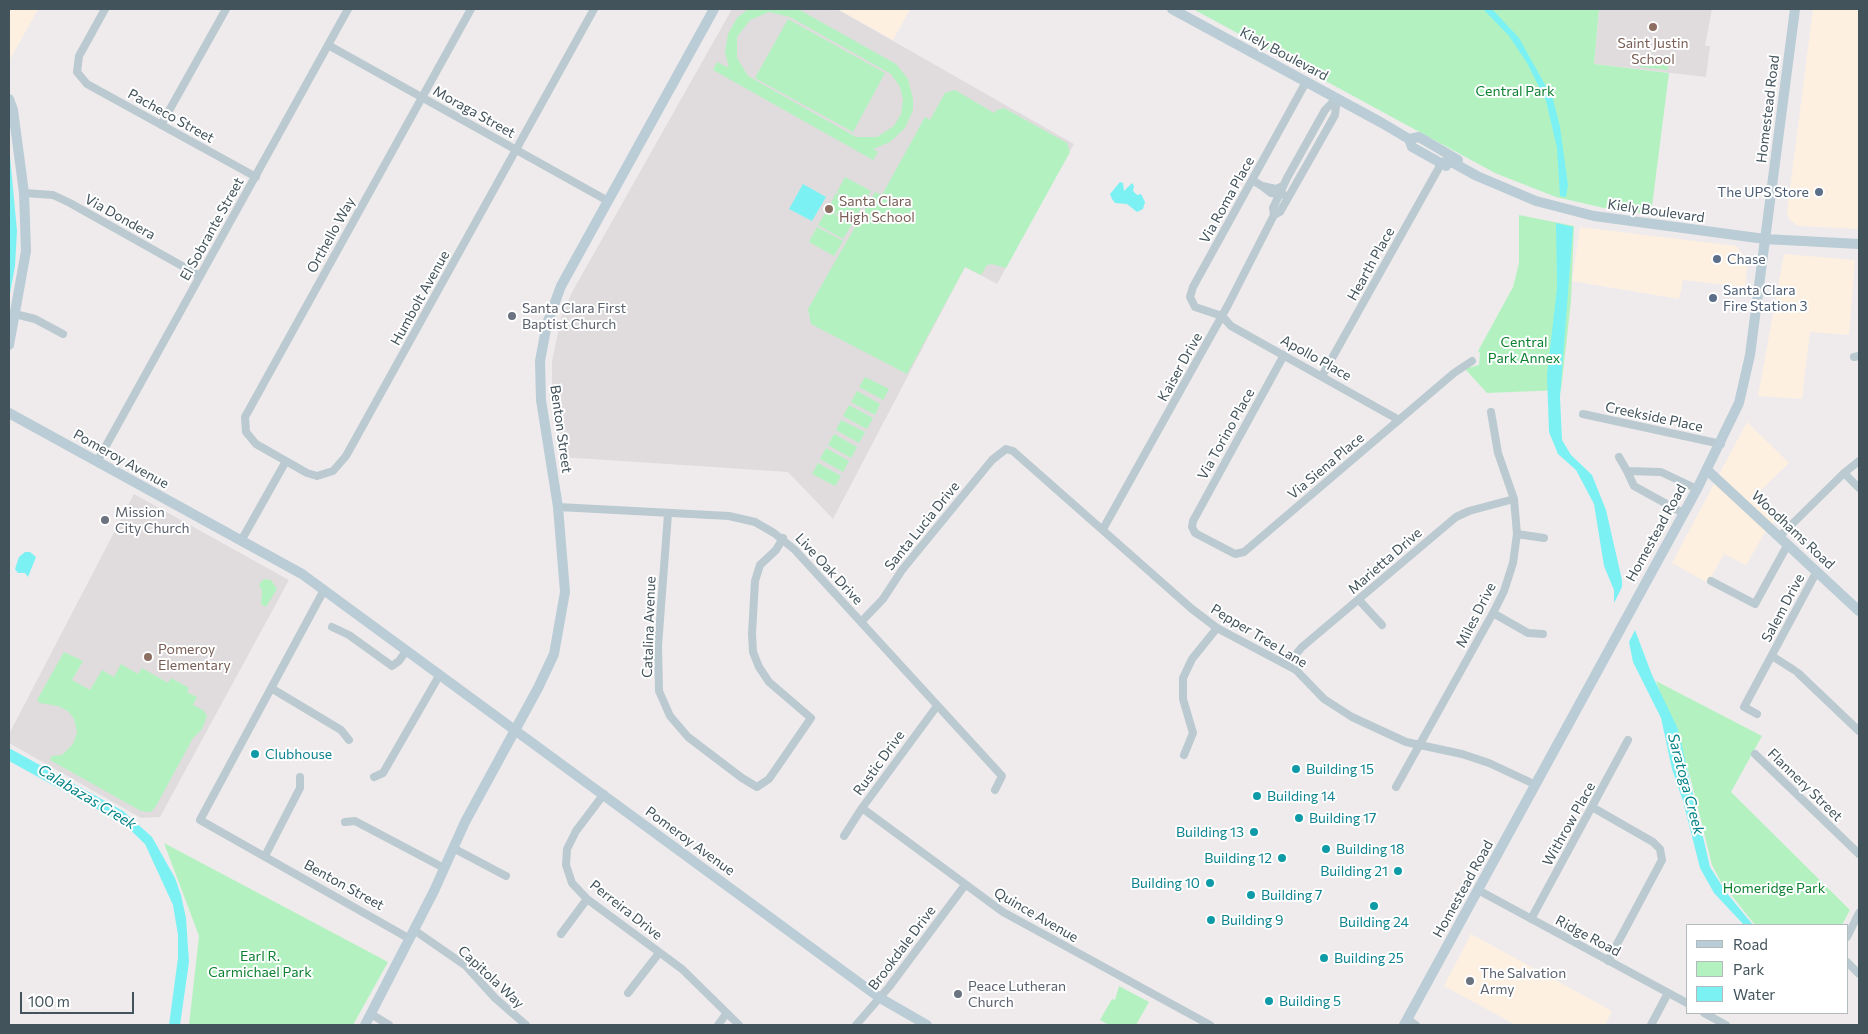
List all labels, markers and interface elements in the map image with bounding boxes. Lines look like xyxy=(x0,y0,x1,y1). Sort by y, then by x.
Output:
marker: Saint Justin School xyxy=(1647,21,1659,33)
street label: Kiely Boulevard xyxy=(1237,24,1331,84)
place label: Saint Justin School xyxy=(1617,35,1689,68)
street label: Homestead Road xyxy=(1753,54,1783,164)
street label: Moraga Street xyxy=(430,82,518,142)
park label: Central Park xyxy=(1475,83,1555,99)
street label: Pacheco Street xyxy=(125,85,217,147)
street label: Via Roma Place xyxy=(1196,154,1258,246)
street label: El Sobrante Street xyxy=(177,174,247,284)
place label: The UPS Store xyxy=(1717,184,1809,200)
marker: The UPS Store xyxy=(1813,186,1825,198)
street label: Via Dondera xyxy=(82,191,158,243)
place label: Santa Clara High School xyxy=(839,193,915,226)
street label: Orthello Way xyxy=(303,194,359,276)
street label: Kiely Boulevard xyxy=(1606,196,1706,226)
marker: Santa Clara High School xyxy=(823,203,835,215)
street label: Hearth Place xyxy=(1344,224,1398,304)
street label: Humbolt Avenue xyxy=(387,248,453,348)
place label: Chase xyxy=(1727,251,1766,267)
marker: Chase xyxy=(1711,253,1723,265)
place label: Santa Clara Fire Station 3 xyxy=(1723,282,1808,314)
marker: Santa Clara Fire Station 3 xyxy=(1707,292,1719,304)
place label: Santa Clara First Baptist Church xyxy=(522,300,626,332)
marker: Santa Clara First Baptist Church xyxy=(506,310,518,322)
street label: Kaiser Drive xyxy=(1154,330,1206,404)
street label: Apollo Place xyxy=(1278,332,1354,384)
park label: Central Park Annex xyxy=(1488,334,1560,367)
street label: Benton Street xyxy=(547,384,575,474)
street label: Via Torino Place xyxy=(1194,385,1258,483)
street label: Creekside Place xyxy=(1604,398,1704,436)
street label: Pomeroy Avenue xyxy=(70,426,172,492)
street label: Via Siena Place xyxy=(1284,429,1368,503)
street label: Santa Lucia Drive xyxy=(881,478,963,574)
street label: Homestead Road xyxy=(1622,481,1690,585)
street label: Woodhams Road xyxy=(1748,487,1838,573)
place label: Mission City Church xyxy=(115,504,190,536)
marker: Mission City Church xyxy=(99,514,111,526)
street label: Marietta Drive xyxy=(1345,524,1425,598)
street label: Live Oak Drive xyxy=(792,530,866,608)
street label: Salem Drive xyxy=(1758,571,1808,645)
street label: Catalina Avenue xyxy=(639,576,659,678)
street label: Miles Drive xyxy=(1452,580,1500,650)
street label: Pepper Tree Lane xyxy=(1208,601,1310,671)
place label: Pomeroy Elementary xyxy=(158,641,231,674)
marker: Pomeroy Elementary xyxy=(142,651,154,663)
street label: Rustic Drive xyxy=(850,727,908,799)
water label: Saratoga Creek xyxy=(1664,731,1708,837)
street label: Flannery Street xyxy=(1764,745,1846,825)
place label: Clubhouse xyxy=(265,746,332,762)
marker: Clubhouse xyxy=(249,748,261,760)
water label: Calabazas Creek xyxy=(35,761,139,833)
place label: Building 15 xyxy=(1306,761,1374,777)
marker: Building 15 xyxy=(1290,763,1302,775)
street label: Withrow Place xyxy=(1539,779,1599,869)
place label: Building 14 xyxy=(1267,788,1335,804)
marker: Building 14 xyxy=(1251,790,1263,802)
street label: Pomeroy Avenue xyxy=(642,803,738,879)
place label: Building 17 xyxy=(1309,810,1376,826)
marker: Building 17 xyxy=(1293,812,1305,824)
place label: Building 13 xyxy=(1176,824,1244,840)
marker: Building 13 xyxy=(1248,826,1260,838)
street label: Homestead Road xyxy=(1429,837,1497,941)
place label: Building 18 xyxy=(1336,841,1404,857)
marker: Building 18 xyxy=(1320,843,1332,855)
place label: Building 12 xyxy=(1204,850,1272,866)
marker: Building 12 xyxy=(1276,852,1288,864)
street label: Benton Street xyxy=(301,856,387,914)
place label: Building 21 xyxy=(1320,863,1388,879)
marker: Building 21 xyxy=(1392,865,1404,877)
place label: Building 10 xyxy=(1131,875,1200,891)
street label: Perreira Drive xyxy=(586,877,666,943)
marker: Building 10 xyxy=(1204,877,1216,889)
park label: Homeridge Park xyxy=(1723,880,1825,896)
street label: Quince Avenue xyxy=(991,884,1081,946)
place label: Building 7 xyxy=(1261,887,1322,903)
marker: Building 7 xyxy=(1245,889,1257,901)
marker: Building 24 xyxy=(1368,900,1380,912)
street label: Brookdale Drive xyxy=(865,903,939,993)
place label: Building 9 xyxy=(1221,912,1283,928)
street label: Ridge Road xyxy=(1553,912,1623,960)
marker: Building 9 xyxy=(1205,914,1217,926)
place label: Building 24 xyxy=(1339,914,1409,930)
legend xyxy=(1686,924,1848,1014)
text: Road xyxy=(1733,935,1768,953)
street label: Capitola Way xyxy=(454,942,528,1012)
park label: Earl R. Carmichael Park xyxy=(208,948,312,980)
place label: Building 25 xyxy=(1334,950,1404,966)
marker: Building 25 xyxy=(1318,952,1330,964)
text: Park xyxy=(1733,960,1764,978)
place label: The Salvation Army xyxy=(1480,965,1566,998)
marker: The Salvation Army xyxy=(1464,975,1476,987)
place label: Peace Lutheran Church xyxy=(968,978,1066,1010)
scale bar xyxy=(22,982,136,1014)
text: Water xyxy=(1733,985,1775,1003)
marker: Peace Lutheran Church xyxy=(952,988,964,1000)
text: 100 m xyxy=(28,992,70,1010)
place label: Building 5 xyxy=(1279,993,1341,1009)
marker: Building 5 xyxy=(1263,995,1275,1007)

